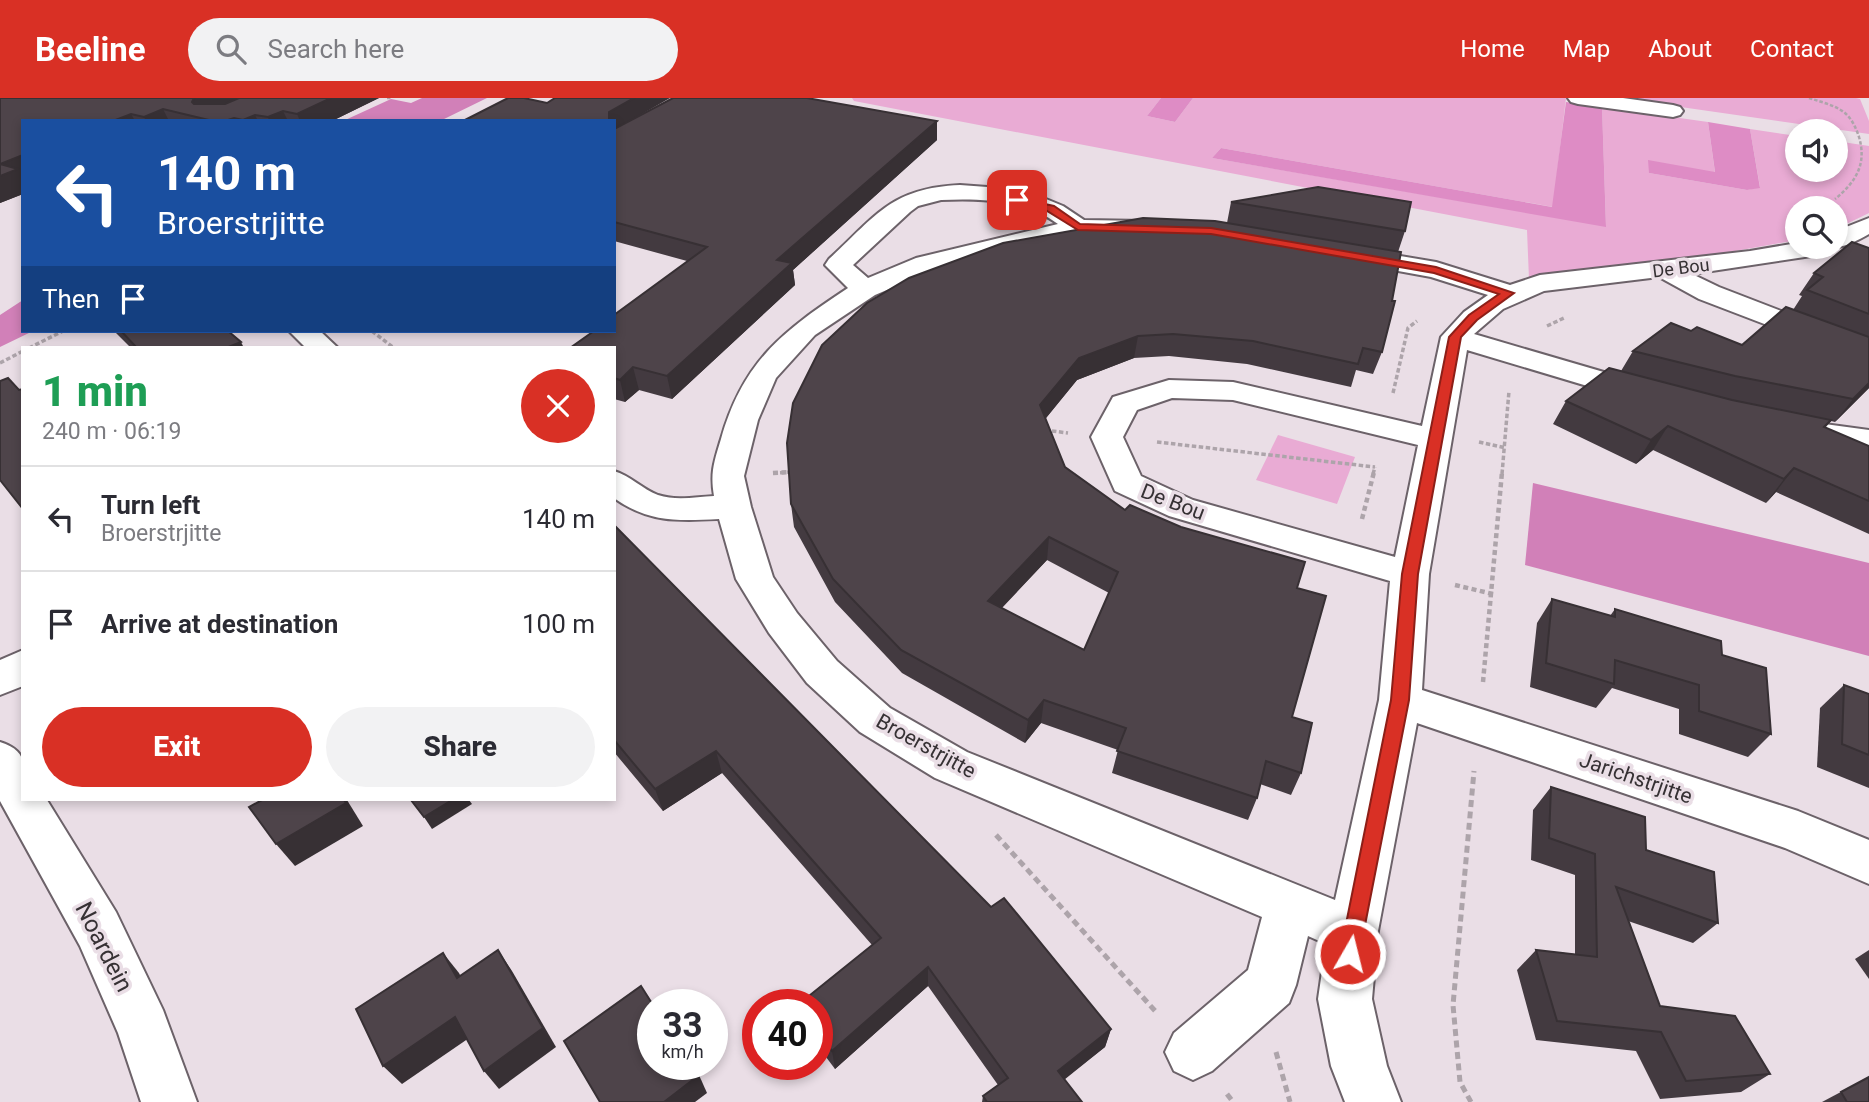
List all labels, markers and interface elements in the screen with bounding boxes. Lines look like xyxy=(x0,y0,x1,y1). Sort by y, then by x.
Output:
search box xyxy=(188,18,678,81)
text: Beeline xyxy=(35,30,146,69)
icon: search xyxy=(212,30,250,68)
text: Search here xyxy=(268,34,404,64)
text: Home xyxy=(1460,35,1525,63)
text: Map xyxy=(1563,35,1610,63)
text: About xyxy=(1648,35,1712,63)
text: Contact xyxy=(1750,35,1834,63)
map controls xyxy=(1785,119,1848,259)
button: sound xyxy=(1785,119,1848,182)
text: 140 m xyxy=(157,145,296,202)
icon: left xyxy=(42,147,133,238)
pin xyxy=(987,170,1047,230)
icon: arrive xyxy=(998,181,1036,219)
button: search xyxy=(1785,196,1848,259)
text: Broerstrjitte xyxy=(157,204,325,242)
street label: De Bou xyxy=(1651,254,1711,281)
icon: arrive xyxy=(114,280,152,318)
text: Then xyxy=(42,284,100,314)
text: 1 min xyxy=(42,367,148,416)
button: close xyxy=(521,369,595,443)
text: 240 m · 06:19 xyxy=(42,418,181,445)
street label: De Bou xyxy=(1138,479,1208,525)
text: Turn left xyxy=(101,490,200,520)
icon: left xyxy=(42,500,80,538)
text: 140 m xyxy=(522,504,595,534)
text: Broerstrjitte xyxy=(101,520,222,547)
icon: arrive xyxy=(42,605,80,643)
text: Arrive at destination xyxy=(101,609,338,639)
text: 100 m xyxy=(522,609,595,639)
button: Exit xyxy=(42,707,312,787)
button: Share xyxy=(326,707,595,787)
street label: Broerstrjitte xyxy=(872,709,980,783)
street label: Jarichstrjitte xyxy=(1576,748,1696,808)
street label: Noardein xyxy=(69,897,139,997)
position arrow xyxy=(1313,917,1387,991)
speed limit sign: 40 xyxy=(742,989,833,1080)
text: 33 xyxy=(662,1005,703,1046)
text: km/h xyxy=(661,1041,704,1062)

